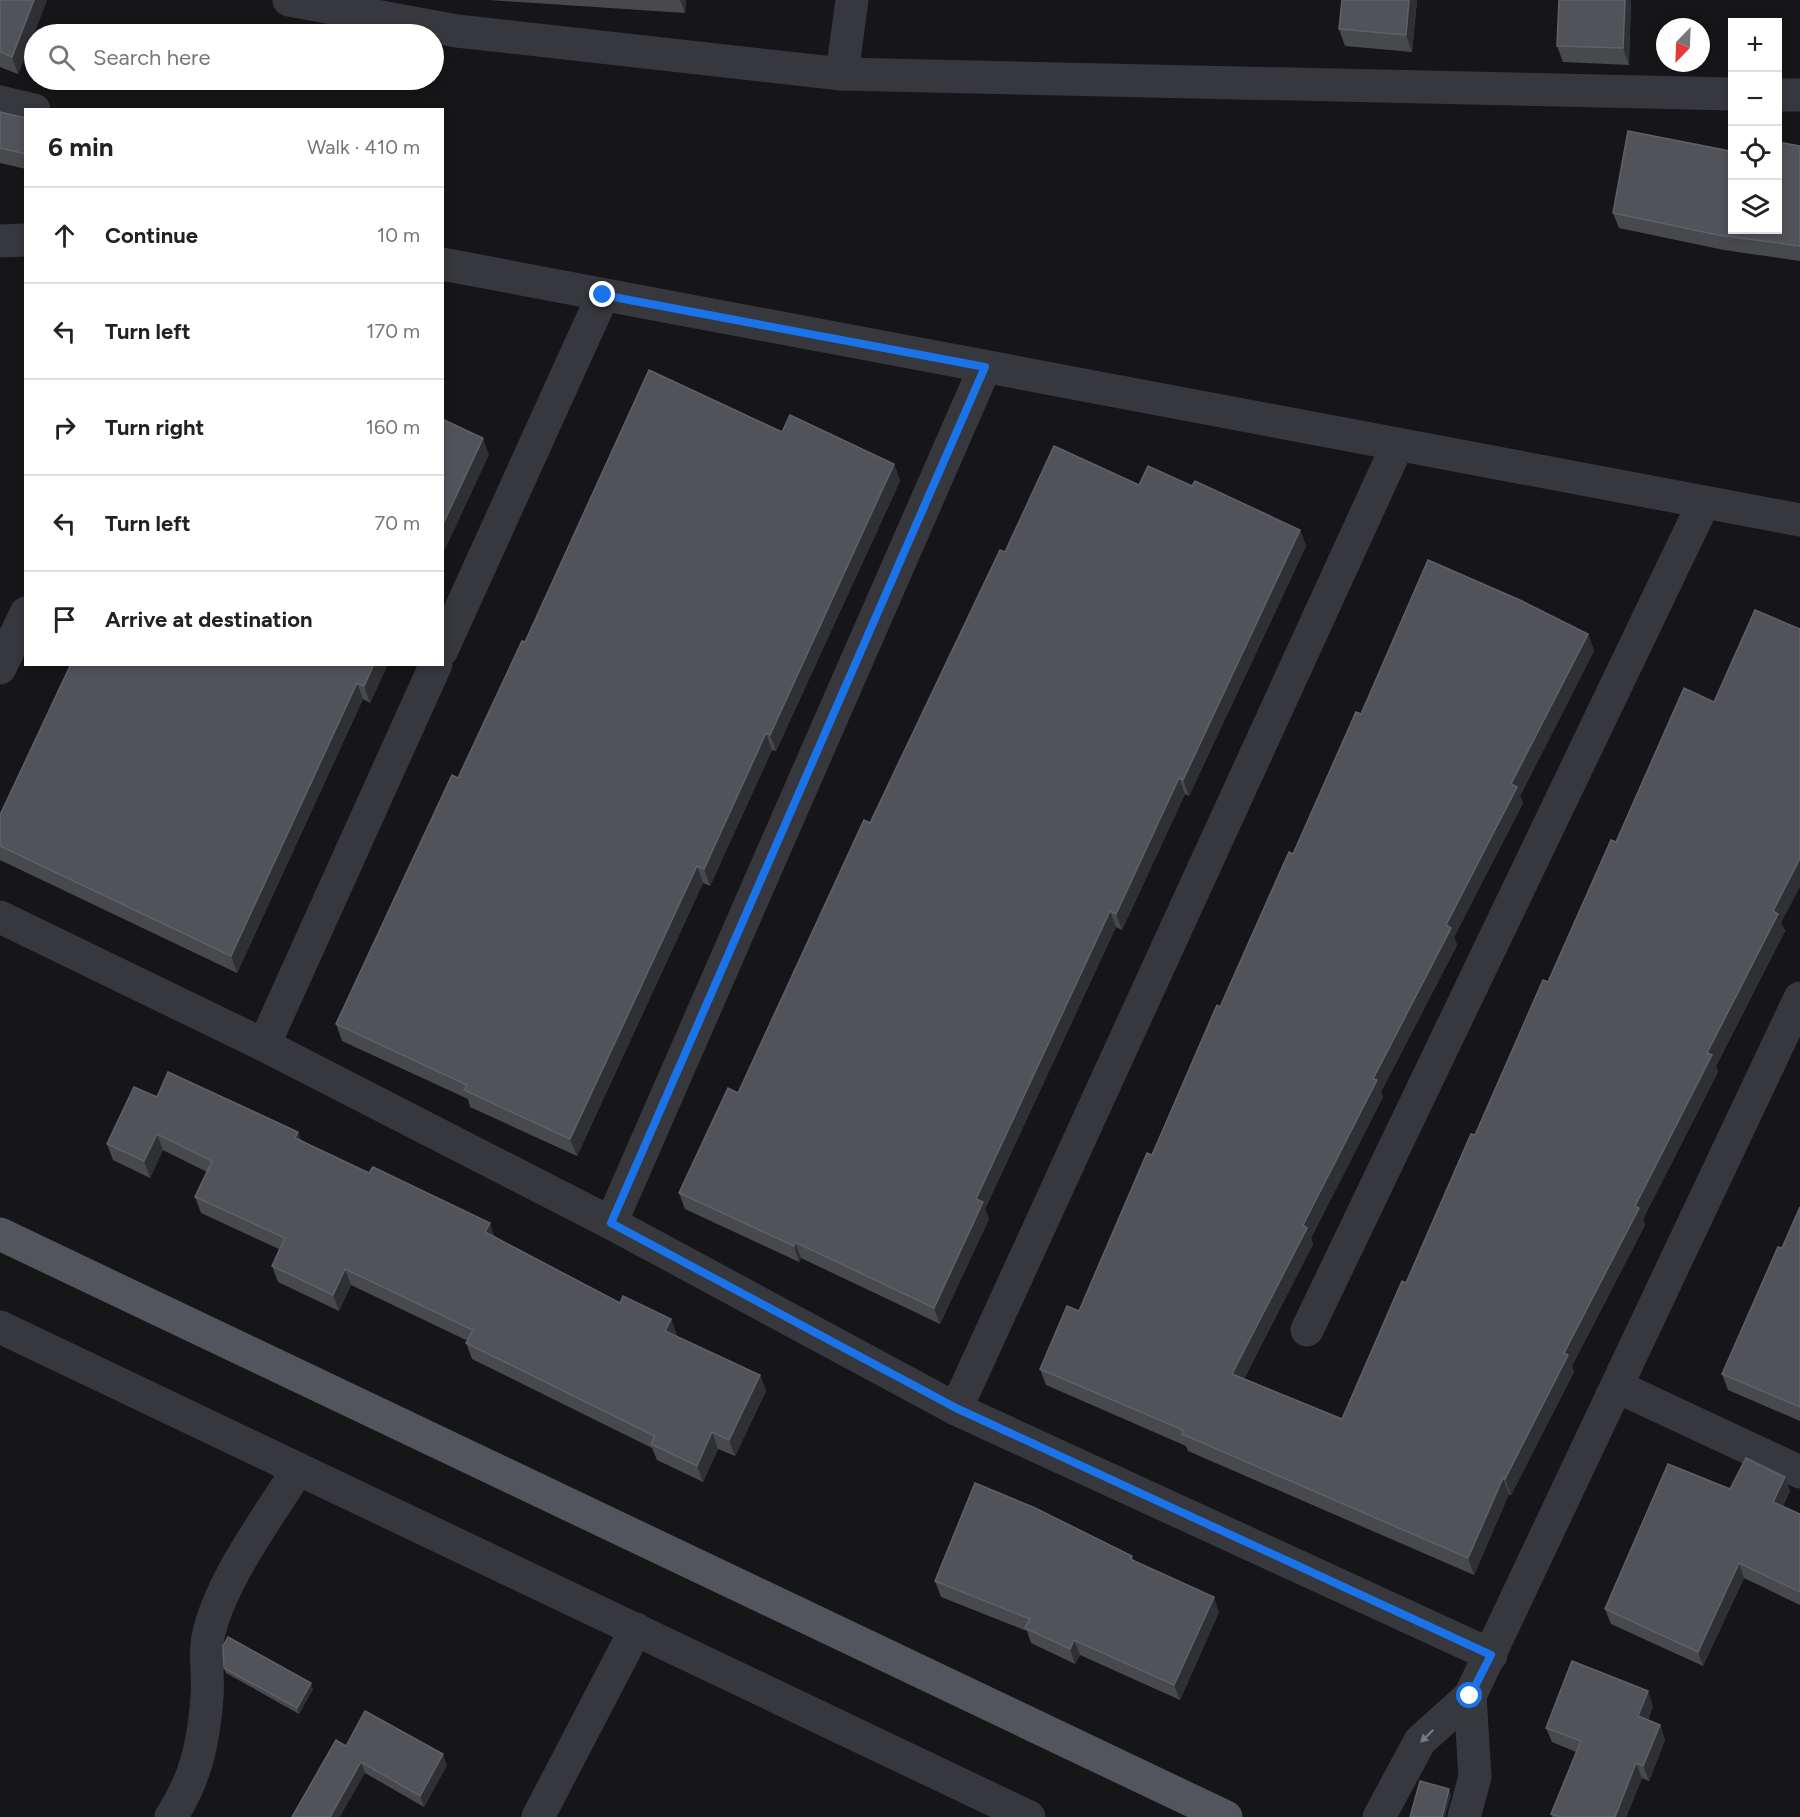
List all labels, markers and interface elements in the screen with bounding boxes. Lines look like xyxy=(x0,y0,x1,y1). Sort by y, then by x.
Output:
north arrow xyxy=(1656,18,1710,72)
map controls xyxy=(1728,18,1782,234)
button: + xyxy=(1728,18,1782,72)
search box xyxy=(24,24,444,90)
icon: search xyxy=(45,41,78,74)
text: Search here xyxy=(93,44,211,71)
button: − xyxy=(1728,72,1782,126)
button: locate xyxy=(1728,126,1782,180)
text: 6 min xyxy=(48,131,114,163)
text: Walk · 410 m xyxy=(307,135,420,159)
button: layers xyxy=(1728,180,1782,234)
icon: ahead xyxy=(48,219,81,252)
text: Continue xyxy=(105,222,198,249)
text: 10 m xyxy=(377,223,420,247)
route end xyxy=(589,281,615,307)
icon: left xyxy=(48,315,81,348)
text: Turn left xyxy=(105,318,191,345)
text: 170 m xyxy=(366,319,420,343)
icon: right xyxy=(48,411,81,444)
text: Turn right xyxy=(105,414,204,441)
text: 160 m xyxy=(366,415,420,439)
icon: left xyxy=(48,507,81,540)
text: Turn left xyxy=(105,510,191,537)
text: 70 m xyxy=(374,511,420,535)
icon: arrive xyxy=(48,603,81,636)
text: Arrive at destination xyxy=(105,606,313,633)
route start xyxy=(1456,1682,1482,1708)
one-way arrow xyxy=(1420,1728,1434,1742)

